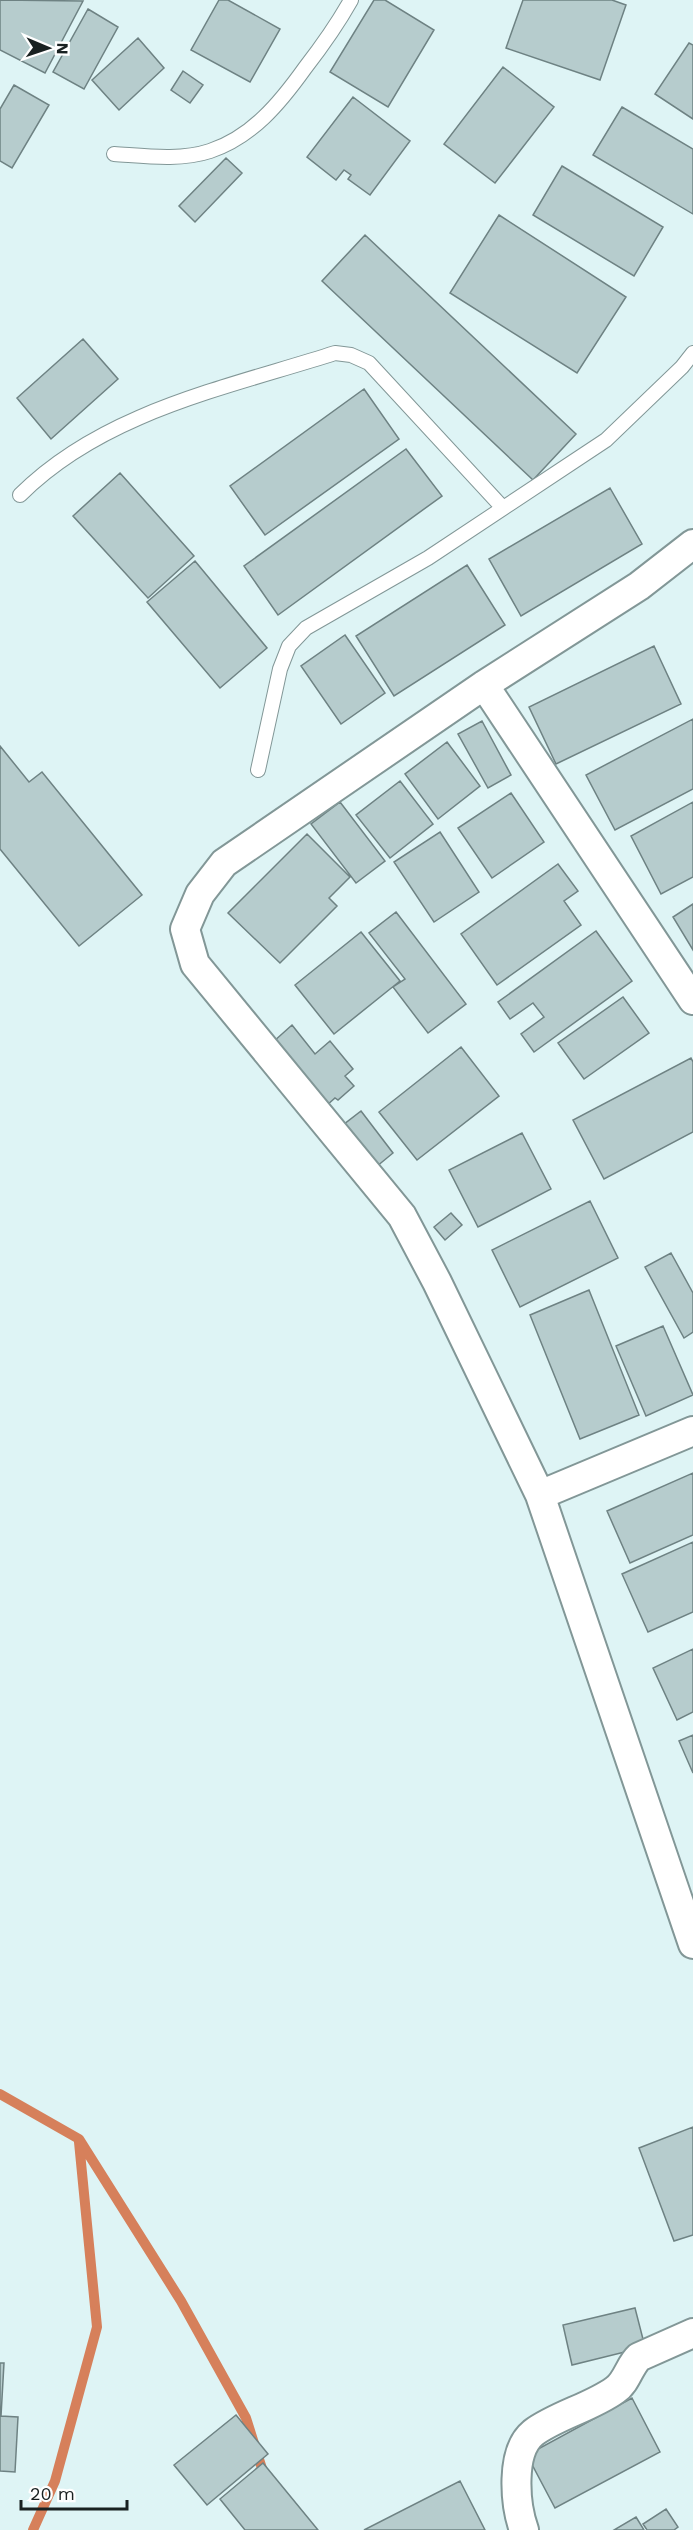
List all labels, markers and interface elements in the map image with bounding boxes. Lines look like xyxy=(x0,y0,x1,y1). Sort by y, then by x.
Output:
north arrow xyxy=(18,18,78,78)
text: N xyxy=(53,42,72,55)
scale bar xyxy=(21,2473,128,2511)
text: 20 m xyxy=(30,2483,75,2504)

